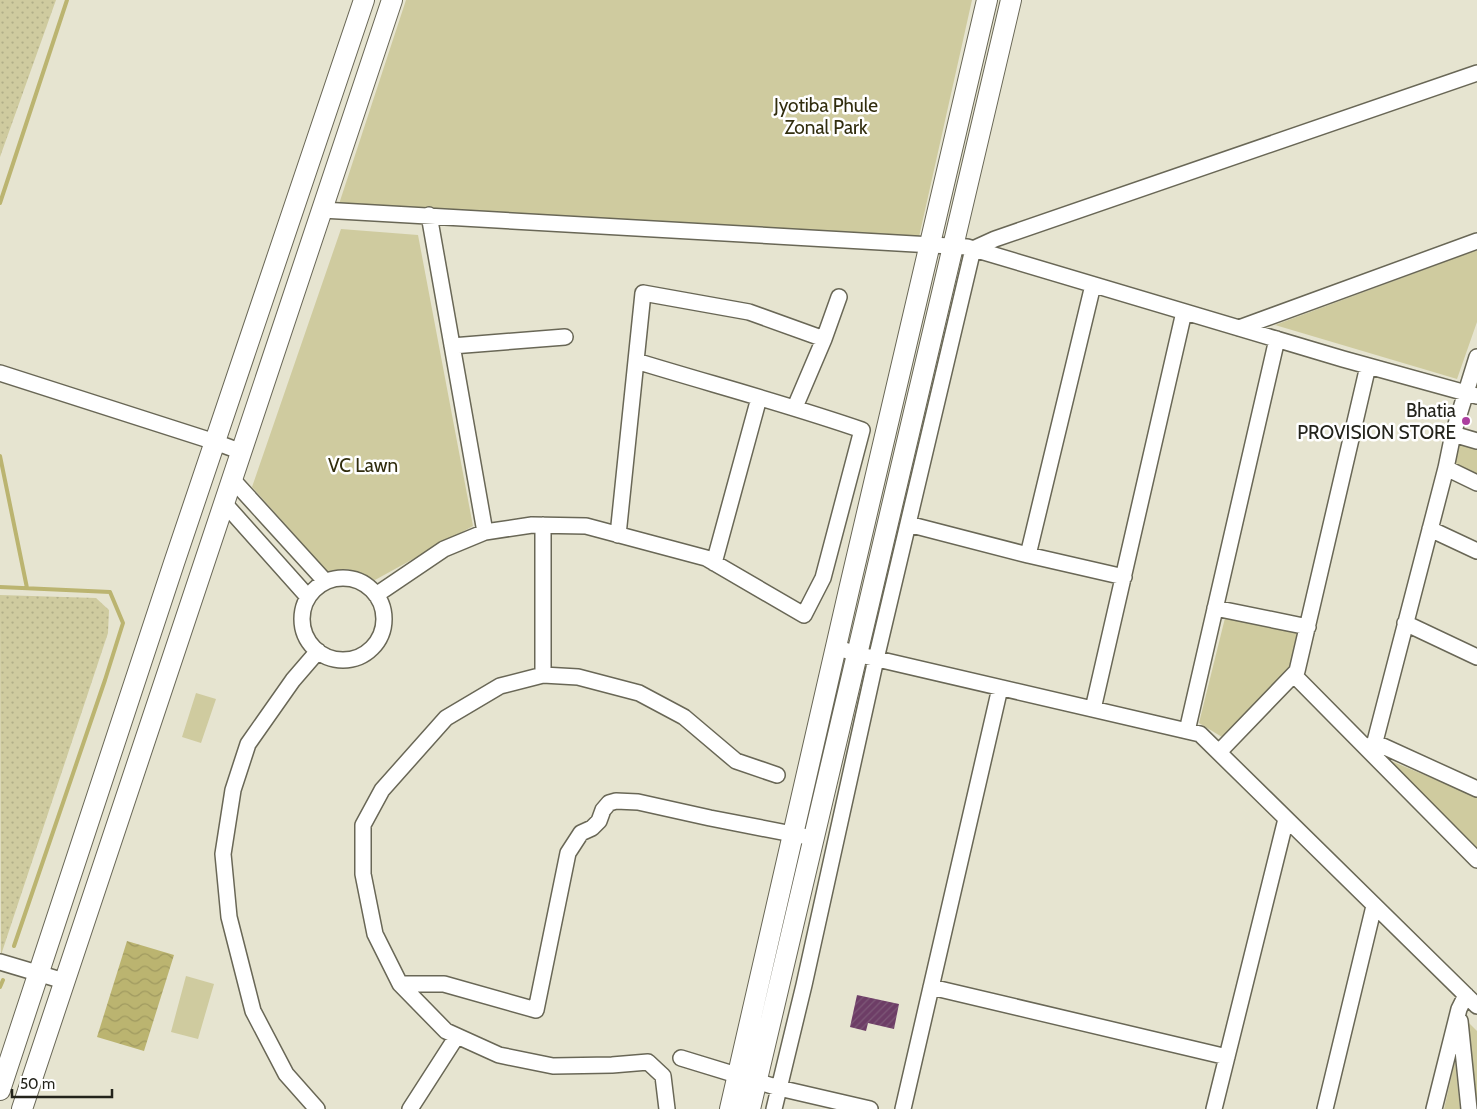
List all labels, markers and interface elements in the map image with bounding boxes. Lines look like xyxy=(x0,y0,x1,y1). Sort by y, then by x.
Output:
park label: Jyotiba Phule Zonal Park xyxy=(773,94,878,139)
place label: Bhatia PROVISION STORE xyxy=(1297,399,1456,444)
marker: Bhatia PROVISION STORE xyxy=(1460,415,1472,427)
park label: VC Lawn xyxy=(328,454,398,477)
scale bar xyxy=(12,1066,112,1098)
text: 50 m xyxy=(20,1075,55,1093)

